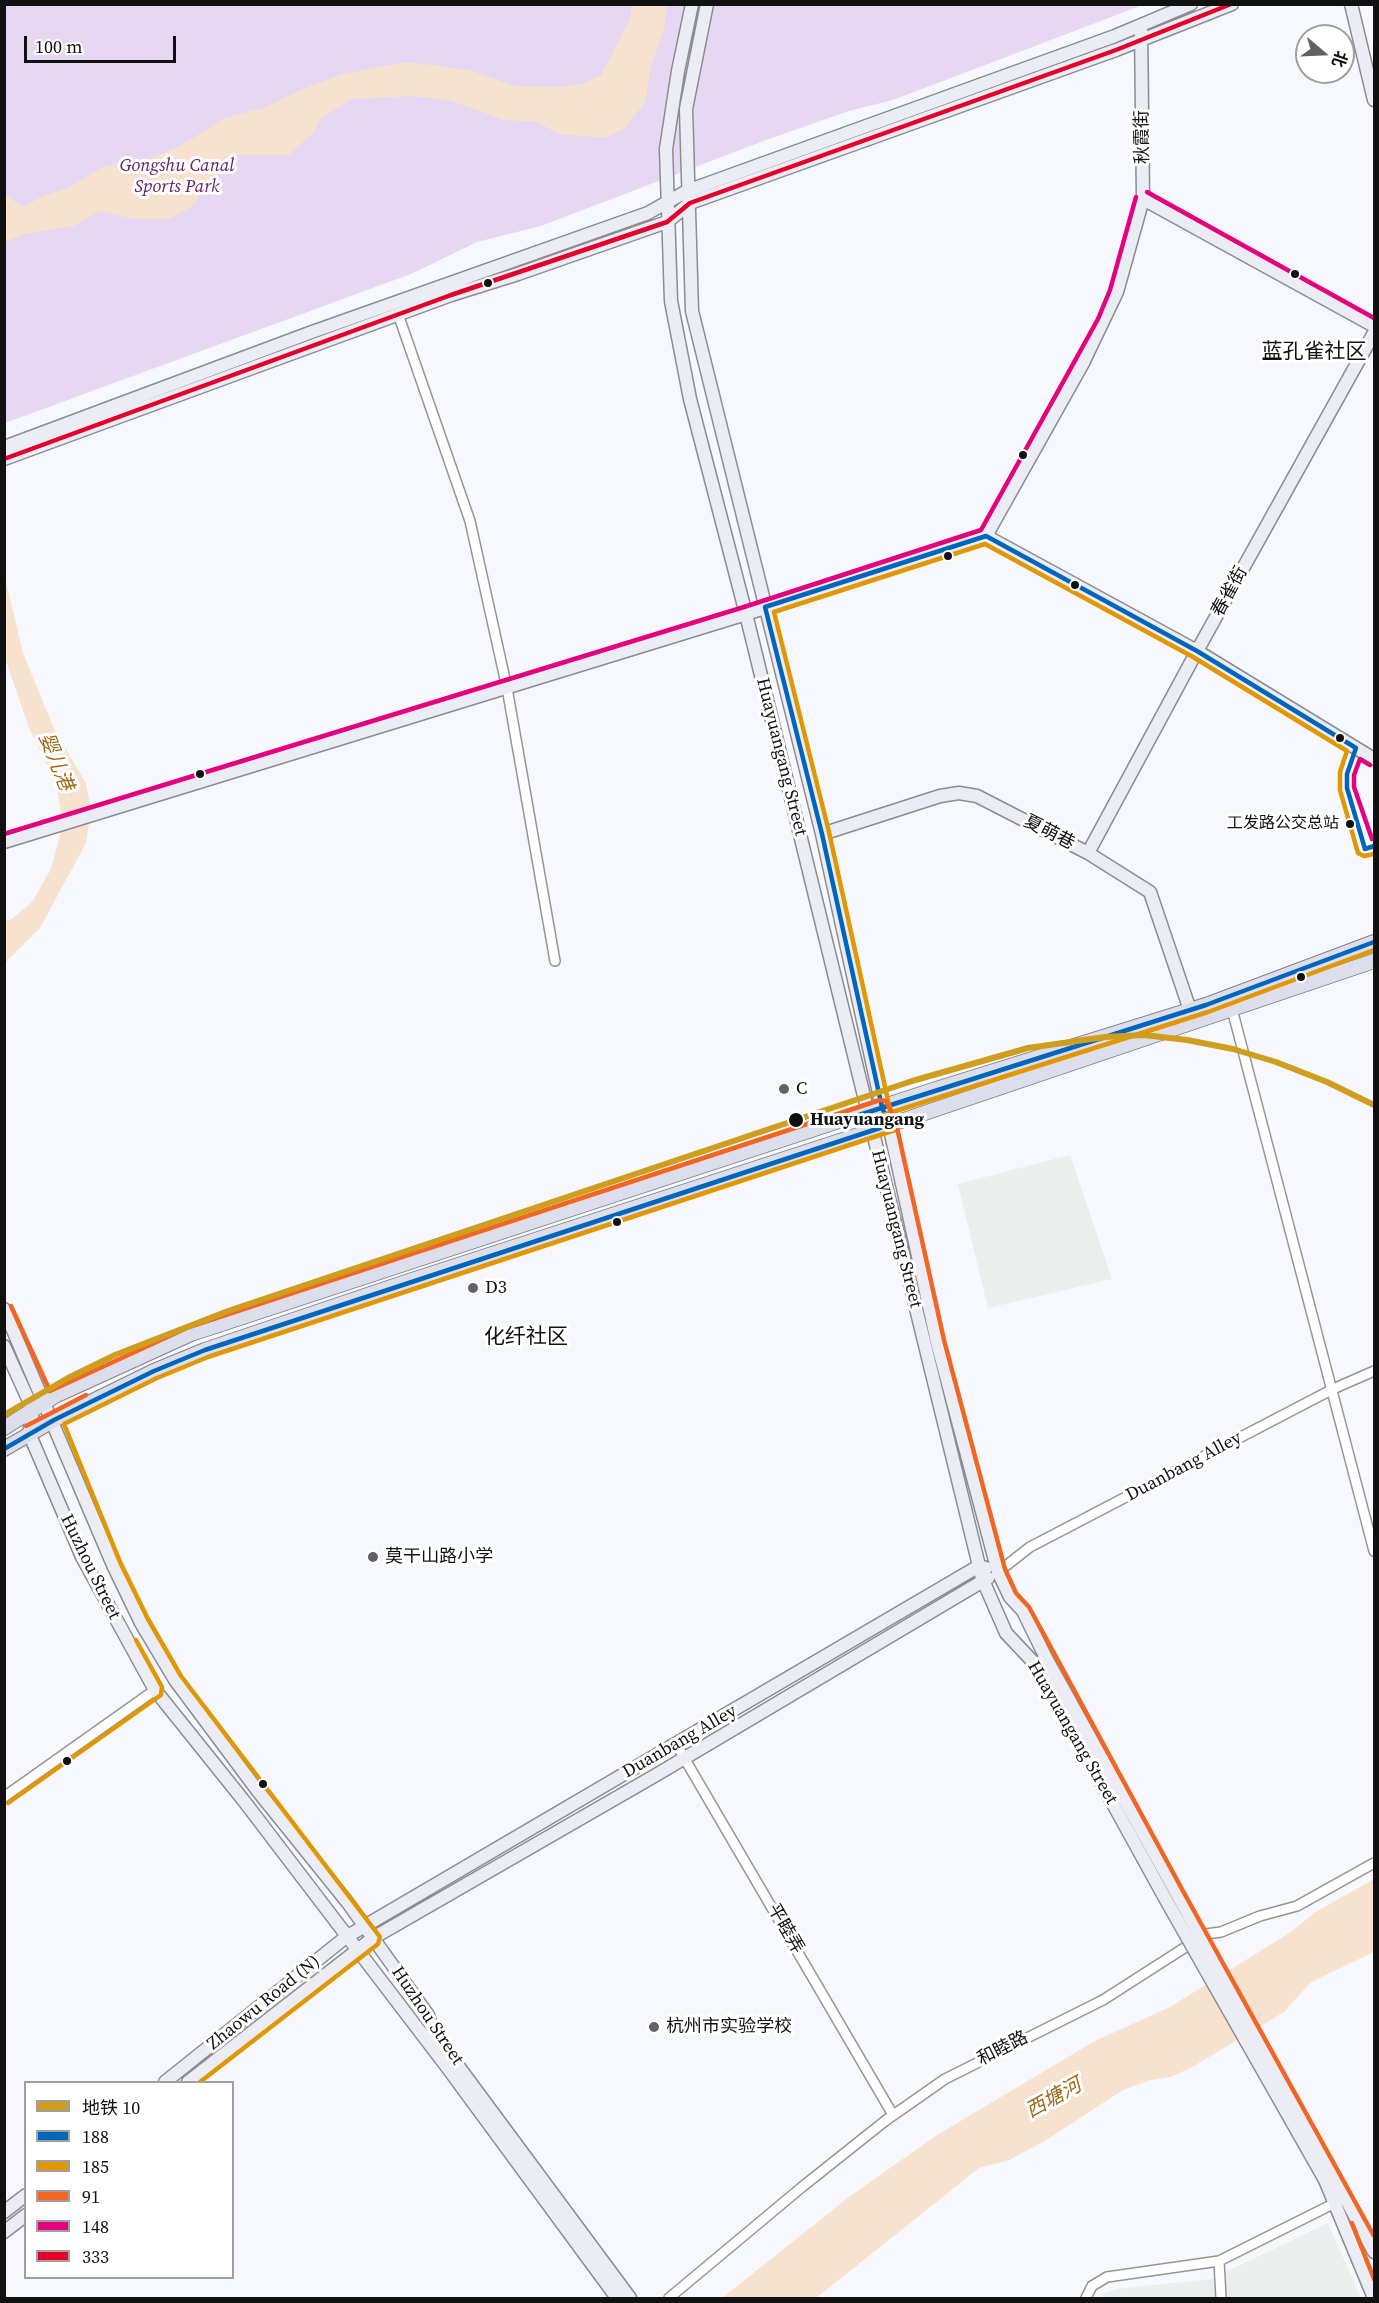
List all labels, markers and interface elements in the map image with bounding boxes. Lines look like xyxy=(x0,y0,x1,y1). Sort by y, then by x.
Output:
scale bar xyxy=(27,24,178,62)
north arrow xyxy=(1295,24,1355,84)
text: 100 m xyxy=(35,34,82,59)
text: 北 xyxy=(1327,48,1353,70)
street label: 秋霞街 xyxy=(1132,110,1154,164)
park label: Gongshu Canal Sports Park xyxy=(120,155,234,198)
unlabelled marker xyxy=(1289,268,1301,280)
unlabelled marker xyxy=(482,277,494,289)
district label: 蓝孔雀社区 xyxy=(1262,340,1366,366)
unlabelled marker xyxy=(1017,449,1029,461)
unlabelled marker xyxy=(942,550,954,562)
street label: 春雀街 xyxy=(1207,563,1253,621)
unlabelled marker xyxy=(1069,579,1081,591)
street label: Huayuangang Street xyxy=(751,676,811,838)
water label: 婴儿港 xyxy=(33,730,77,794)
unlabelled marker xyxy=(1334,732,1346,744)
unlabelled marker xyxy=(194,768,206,780)
street label: 夏萌巷 xyxy=(1020,811,1078,855)
place label: 工发路公交总站 xyxy=(1227,814,1339,834)
marker: 工发路公交总站 xyxy=(1344,818,1356,830)
unlabelled marker xyxy=(1295,971,1307,983)
place label: C xyxy=(796,1078,807,1100)
marker: C xyxy=(777,1082,791,1096)
place label: Huayuangang xyxy=(810,1109,924,1131)
marker: Huayuangang xyxy=(787,1111,805,1129)
street label: Huayuangang Street xyxy=(866,1148,926,1310)
unlabelled marker xyxy=(611,1216,623,1228)
place label: D3 xyxy=(485,1277,507,1299)
marker: D3 xyxy=(466,1281,480,1295)
district label: 化纤社区 xyxy=(484,1325,568,1351)
street label: Duanbang Alley xyxy=(1122,1427,1246,1507)
street label: Huzhou Street xyxy=(55,1511,125,1623)
place label: 莫干山路小学 xyxy=(385,1546,493,1568)
marker: 莫干山路小学 xyxy=(366,1550,380,1564)
street label: Huayuangang Street xyxy=(1022,1657,1122,1809)
street label: Duanbang Alley xyxy=(619,1701,741,1783)
unlabelled marker xyxy=(61,1755,73,1767)
unlabelled marker xyxy=(257,1778,269,1790)
street label: 平睦弄 xyxy=(762,1900,808,1958)
street label: Zhaowu Road (N) xyxy=(203,1951,325,2055)
street label: Huzhou Street xyxy=(386,1963,468,2069)
place label: 杭州市实验学校 xyxy=(666,2016,792,2038)
marker: 杭州市实验学校 xyxy=(647,2020,661,2034)
street label: 和睦路 xyxy=(974,2027,1032,2071)
water label: 西塘河 xyxy=(1022,2074,1086,2124)
legend xyxy=(24,2081,234,2279)
text: 地铁 10 xyxy=(82,2095,140,2120)
text: 188 xyxy=(82,2124,109,2149)
text: 185 xyxy=(82,2154,109,2179)
text: 91 xyxy=(82,2184,100,2209)
text: 148 xyxy=(82,2214,109,2239)
text: 333 xyxy=(82,2244,109,2269)

